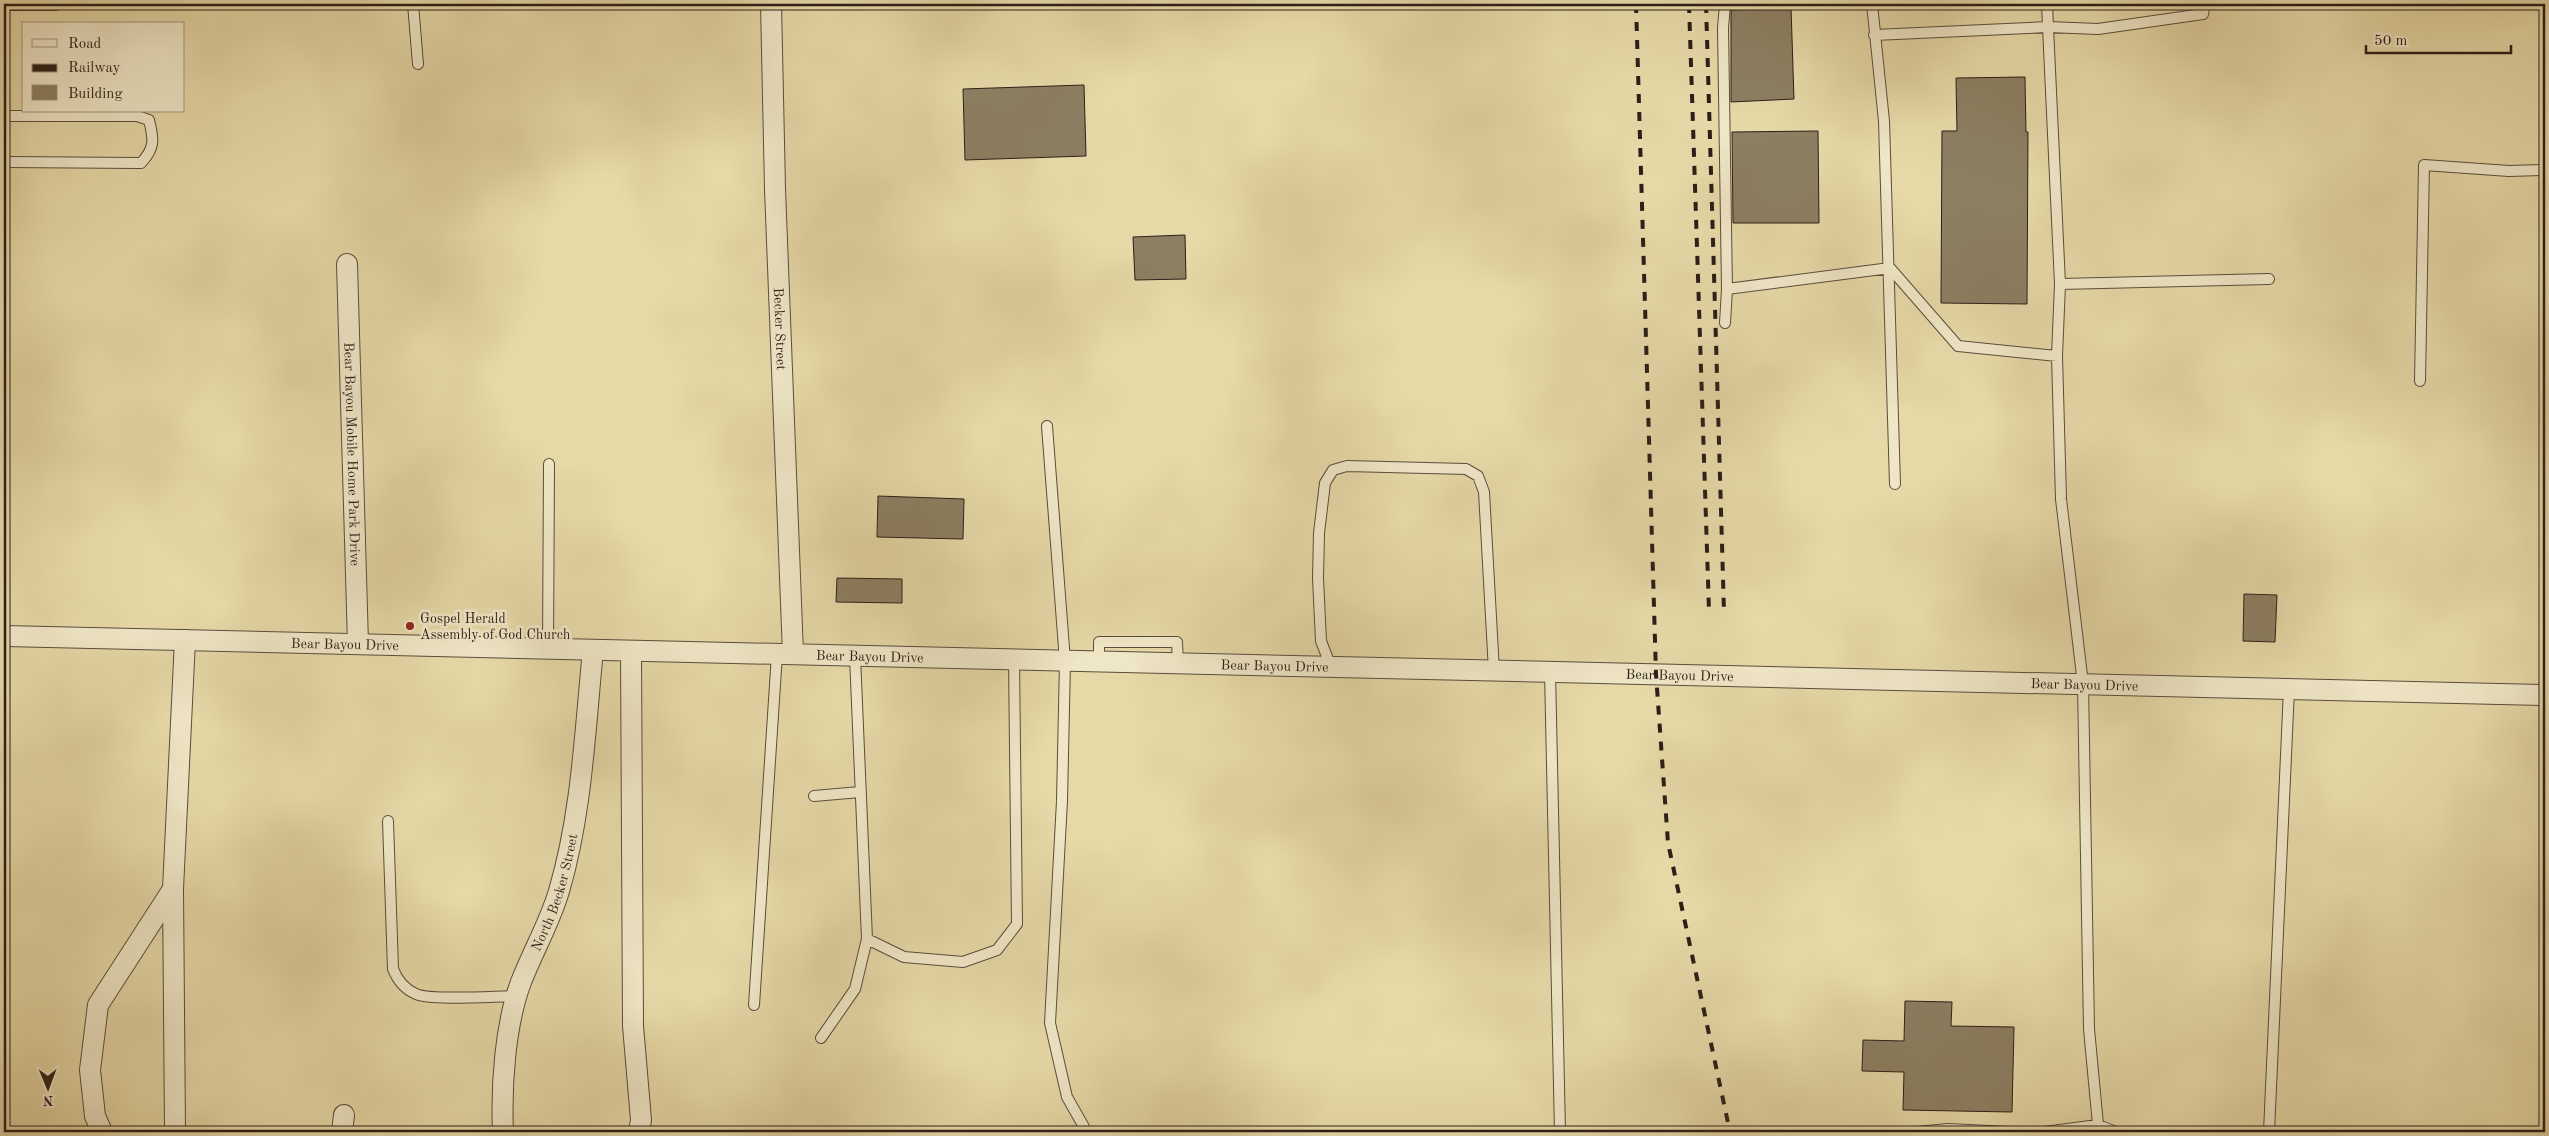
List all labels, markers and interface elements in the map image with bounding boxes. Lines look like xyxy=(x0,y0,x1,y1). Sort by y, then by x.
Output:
legend xyxy=(22,22,185,112)
scale bar xyxy=(2366,22,2512,54)
text: 50 m xyxy=(2374,34,2408,49)
text: Road xyxy=(68,37,102,52)
text: Railway xyxy=(68,61,121,76)
text: Building xyxy=(68,87,123,102)
street label: Becker Street xyxy=(771,287,788,371)
street label: Bear Bayou Mobile Home Park Drive xyxy=(341,342,362,566)
place label: Gospel Herald Assembly of God Church xyxy=(420,612,571,642)
marker: Gospel Herald Assembly of God Church xyxy=(404,620,416,632)
street label: Bear Bayou Drive xyxy=(291,637,399,653)
street label: Bear Bayou Drive xyxy=(816,649,924,665)
street label: Bear Bayou Drive xyxy=(1221,658,1329,675)
street label: Bear Bayou Drive xyxy=(1625,668,1734,684)
street label: Bear Bayou Drive xyxy=(2030,677,2138,694)
street label: North Becker Street xyxy=(529,833,580,954)
north arrow xyxy=(22,1064,72,1114)
text: N xyxy=(42,1093,54,1107)

